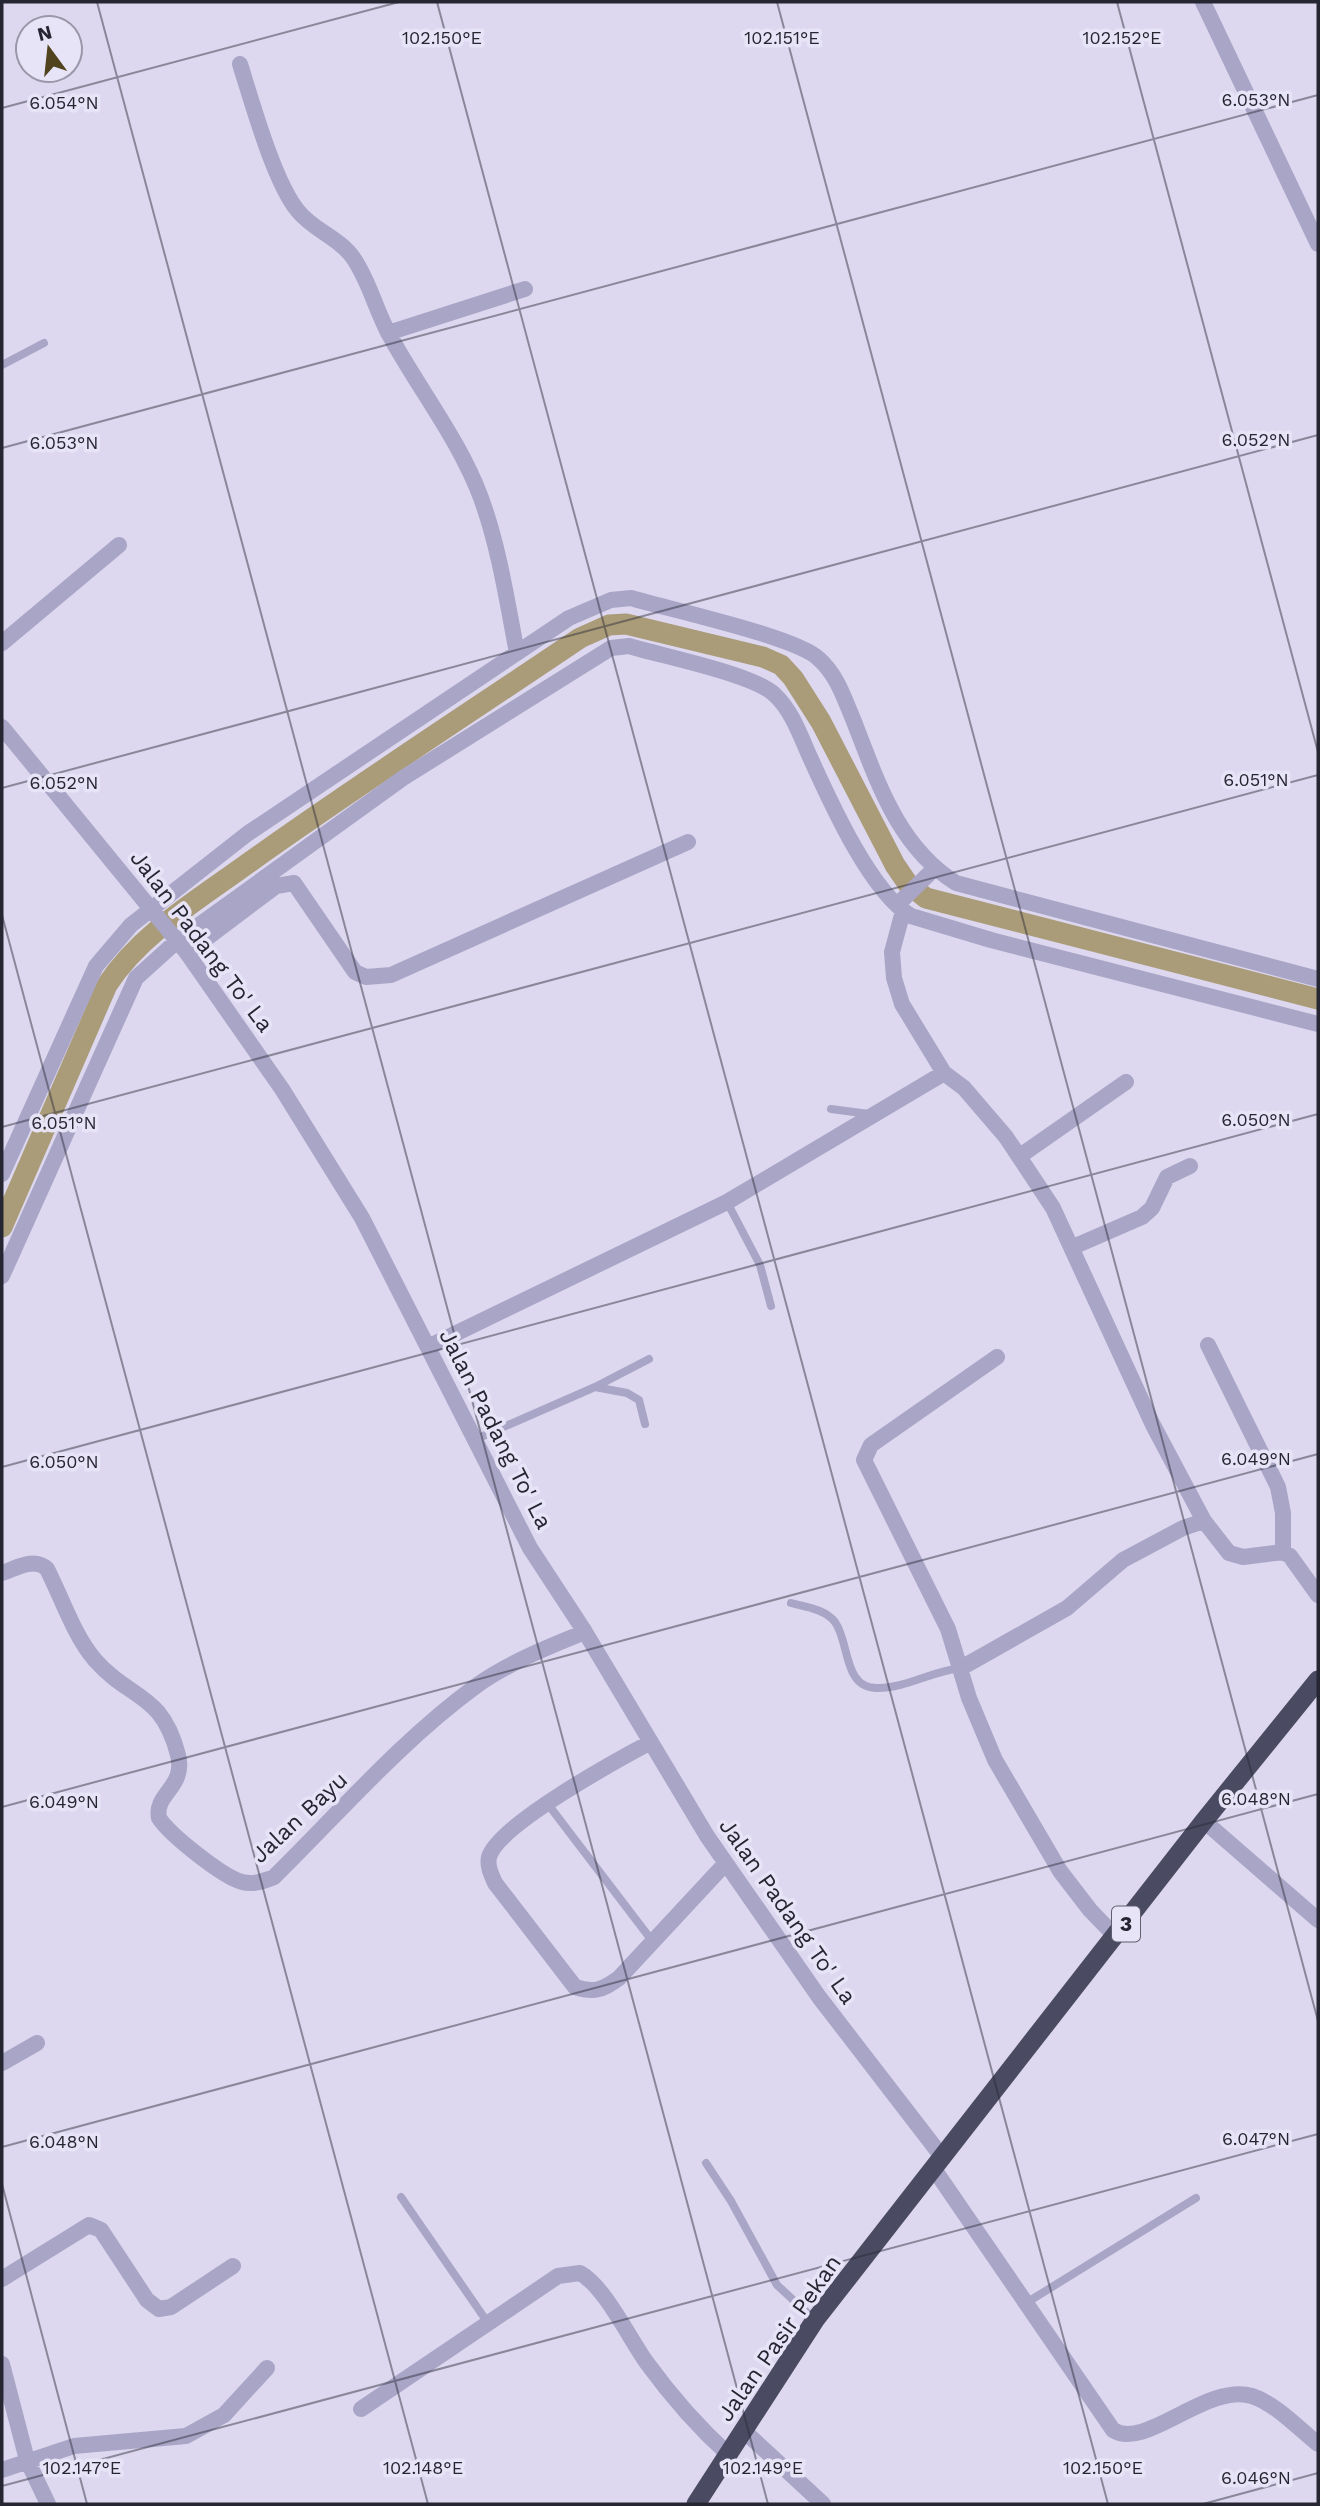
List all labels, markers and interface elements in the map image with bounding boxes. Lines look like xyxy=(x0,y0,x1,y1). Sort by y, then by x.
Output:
north arrow xyxy=(14,14,84,84)
text: N xyxy=(35,20,55,46)
text: 102.150°E xyxy=(402,27,482,48)
text: 102.151°E xyxy=(744,27,820,48)
text: 102.152°E xyxy=(1082,27,1162,48)
text: 6.053°N xyxy=(1222,89,1290,110)
text: 6.054°N xyxy=(29,92,99,113)
text: 6.052°N xyxy=(1222,429,1290,450)
text: 6.053°N xyxy=(30,432,98,453)
text: 6.051°N xyxy=(1223,769,1289,790)
text: 6.052°N xyxy=(30,772,98,793)
street label: Jalan Padang To' La xyxy=(124,845,279,1038)
text: 6.050°N xyxy=(1221,1109,1291,1130)
text: 6.051°N xyxy=(31,1112,97,1133)
street label: Jalan Padang To' La xyxy=(433,1325,558,1534)
text: 6.049°N xyxy=(1221,1448,1291,1469)
text: 6.050°N xyxy=(29,1451,99,1472)
street label: Jalan Bayu xyxy=(246,1766,353,1869)
text: 6.048°N xyxy=(1221,1788,1291,1809)
text: 6.049°N xyxy=(29,1791,99,1812)
street label: Jalan Padang To' La xyxy=(713,1813,862,2009)
road number: 3 xyxy=(1112,1906,1140,1941)
text: 6.047°N xyxy=(1222,2128,1290,2149)
text: 6.048°N xyxy=(29,2131,99,2152)
street label: Jalan Pasir Pekan xyxy=(712,2250,847,2427)
text: 102.147°E xyxy=(43,2457,121,2478)
text: 102.148°E xyxy=(383,2457,463,2478)
text: 102.149°E xyxy=(723,2457,803,2478)
text: 102.150°E xyxy=(1063,2457,1143,2478)
text: 6.046°N xyxy=(1221,2467,1291,2488)

